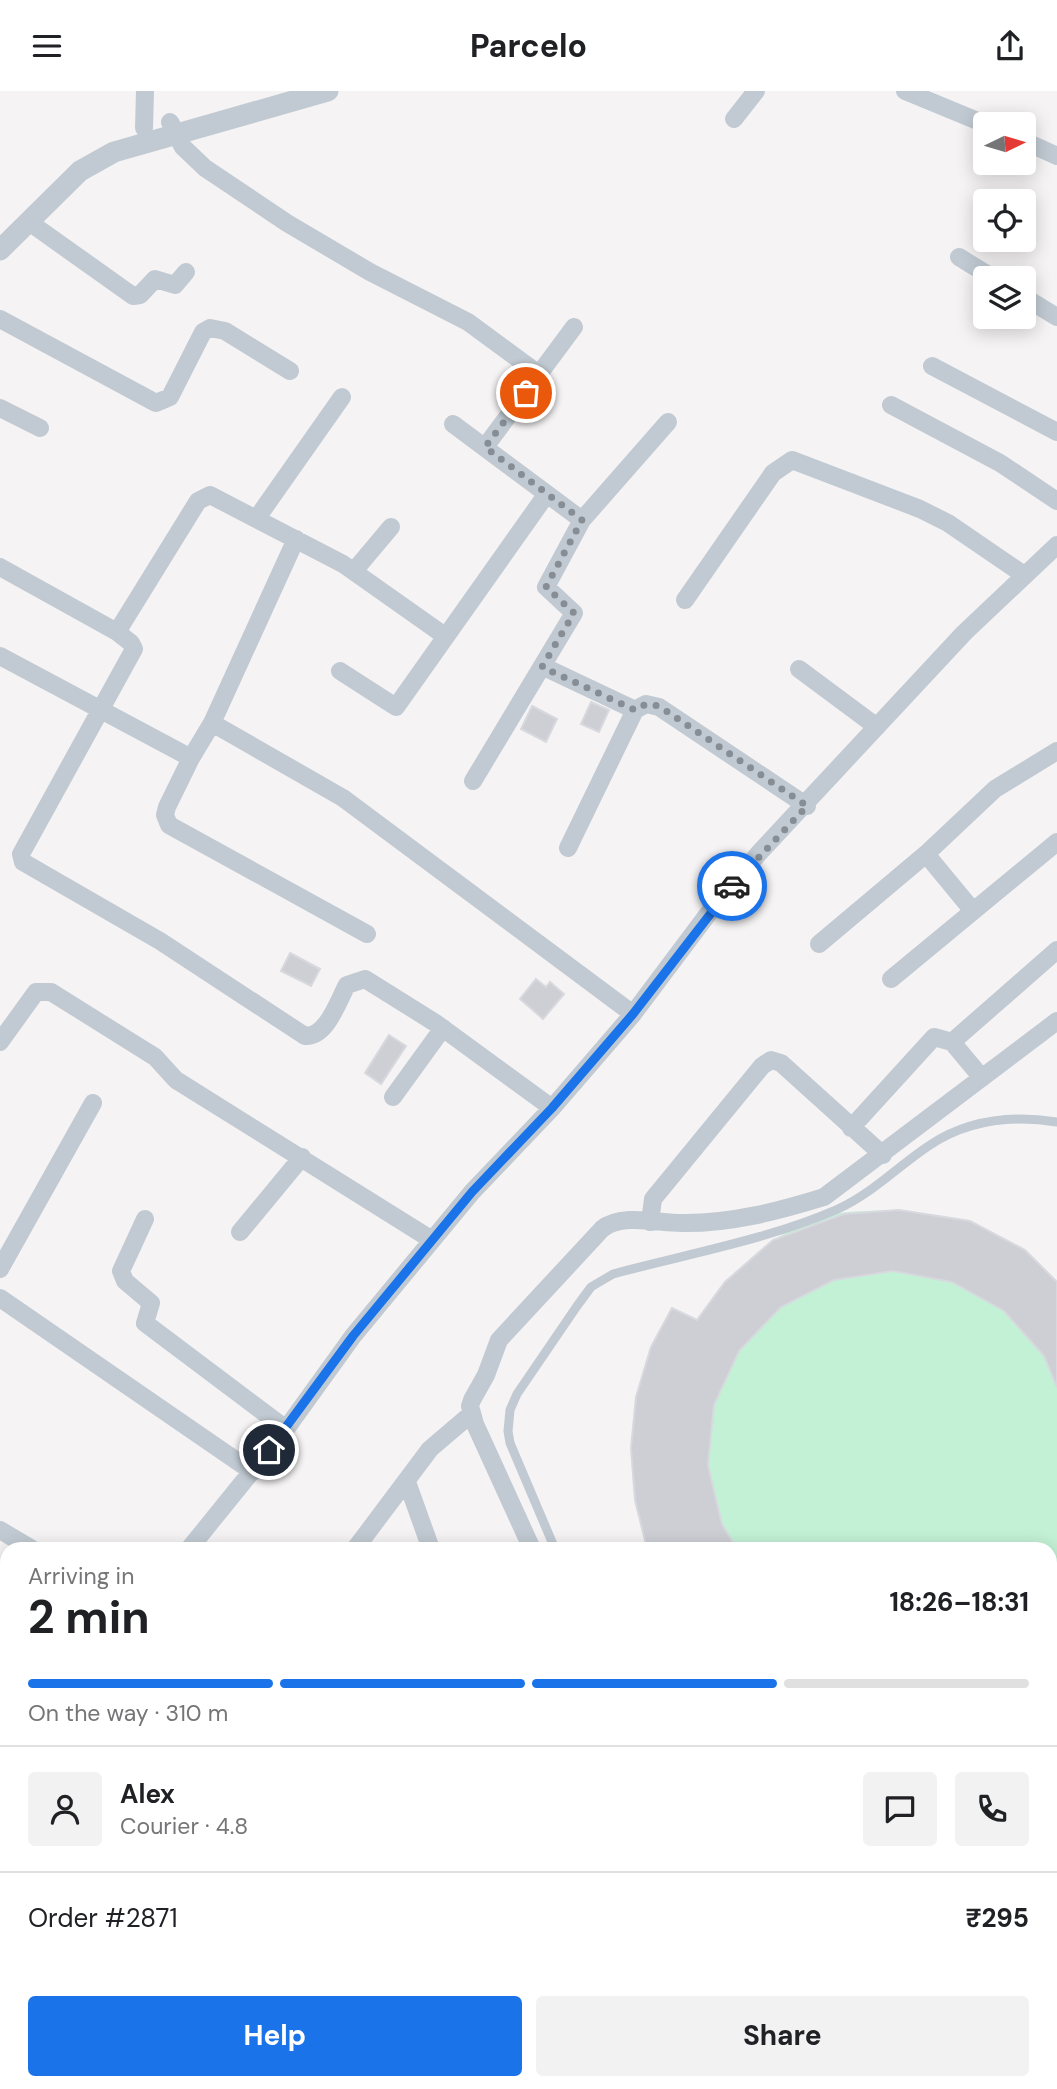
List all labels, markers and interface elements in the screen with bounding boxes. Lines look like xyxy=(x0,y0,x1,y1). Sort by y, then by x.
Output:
text: Parcelo xyxy=(470,25,587,67)
icon: menu xyxy=(28,27,66,65)
icon: share xyxy=(991,27,1029,65)
north arrow xyxy=(973,112,1036,175)
map controls xyxy=(973,112,1036,329)
button: locate xyxy=(973,189,1036,252)
button: layers xyxy=(973,266,1036,329)
pin xyxy=(496,363,556,423)
icon: bag xyxy=(507,374,545,412)
courier xyxy=(697,851,767,921)
icon: car xyxy=(713,867,751,905)
pin xyxy=(239,1420,299,1480)
icon: home xyxy=(250,1431,288,1469)
text: Arriving in xyxy=(28,1561,134,1591)
text: 18:26–18:31 xyxy=(889,1585,1029,1619)
text: 2 min xyxy=(28,1587,150,1647)
text: On the way · 310 m xyxy=(28,1698,228,1728)
button: person xyxy=(28,1772,102,1846)
button: chat xyxy=(863,1772,937,1846)
button: phone xyxy=(955,1772,1029,1846)
text: Alex xyxy=(120,1777,175,1811)
text: Courier · 4.8 xyxy=(120,1811,248,1841)
text: Order #2871 xyxy=(28,1901,178,1935)
text: ₹295 xyxy=(965,1901,1029,1935)
button: Help xyxy=(28,1996,522,2076)
button: Share xyxy=(536,1996,1029,2076)

